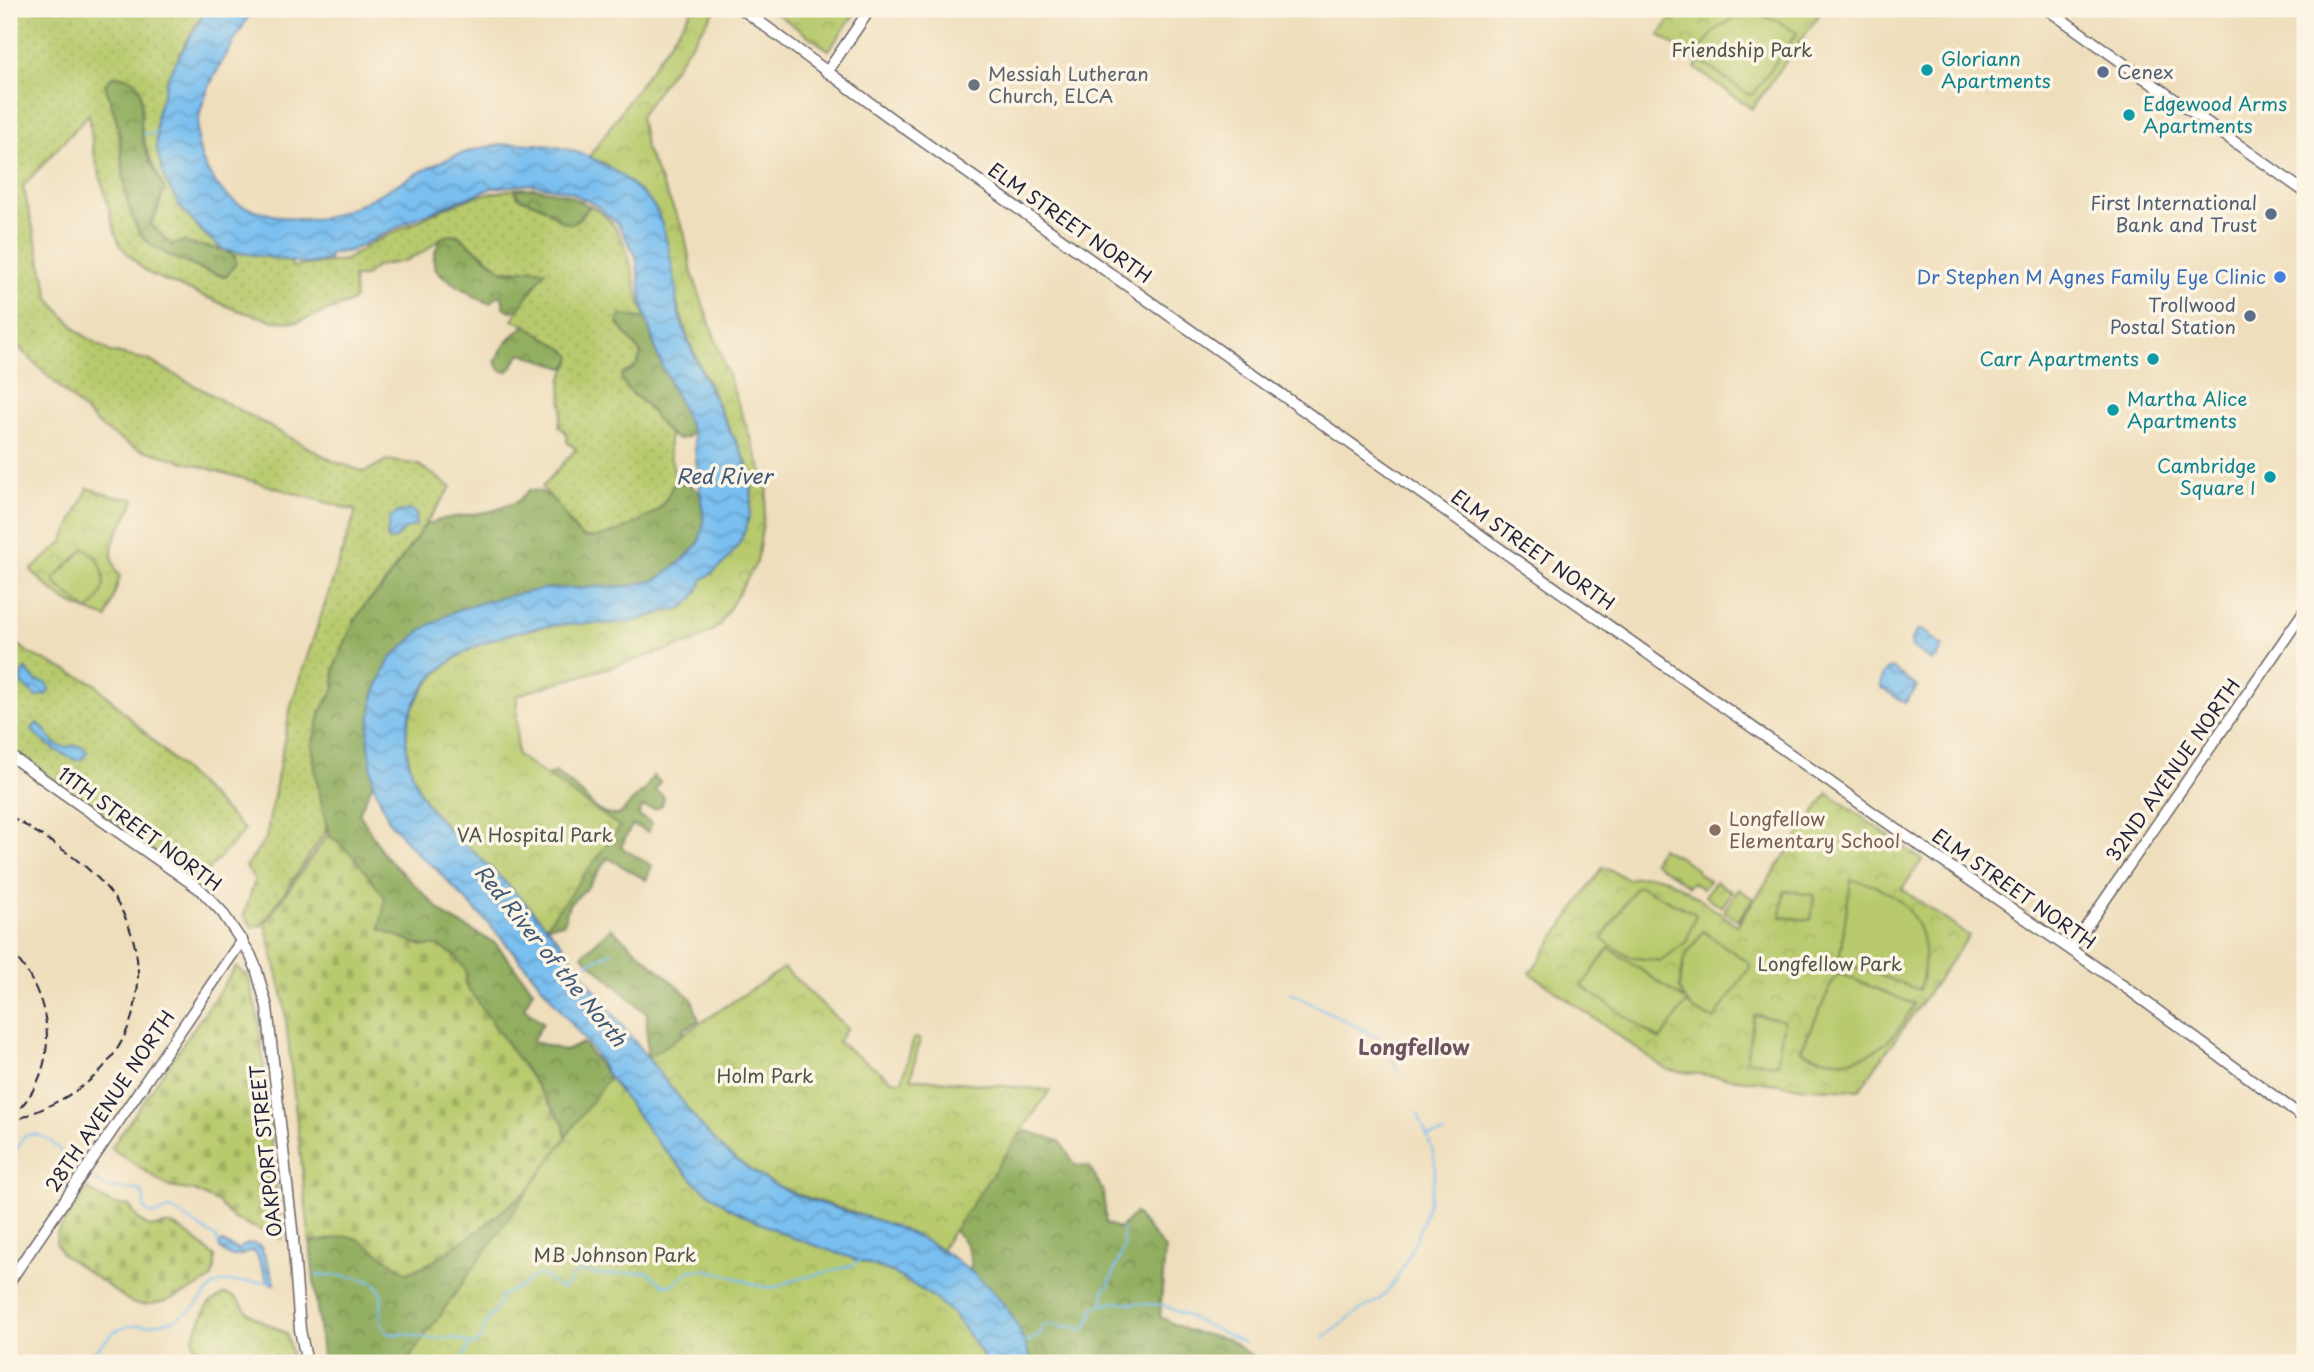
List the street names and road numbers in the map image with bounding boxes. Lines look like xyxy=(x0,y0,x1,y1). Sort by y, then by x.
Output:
street label: ELM STREET NORTH xyxy=(983,155,1158,289)
street label: ELM STREET NORTH xyxy=(1446,482,1621,616)
street label: 32ND AVENUE NORTH xyxy=(2098,672,2246,867)
street label: 11TH STREET NORTH xyxy=(53,759,228,897)
street label: ELM STREET NORTH xyxy=(1927,821,2102,955)
street label: 28TH AVENUE NORTH xyxy=(38,1004,181,1197)
street label: OAKPORT STREET xyxy=(242,1064,288,1239)

